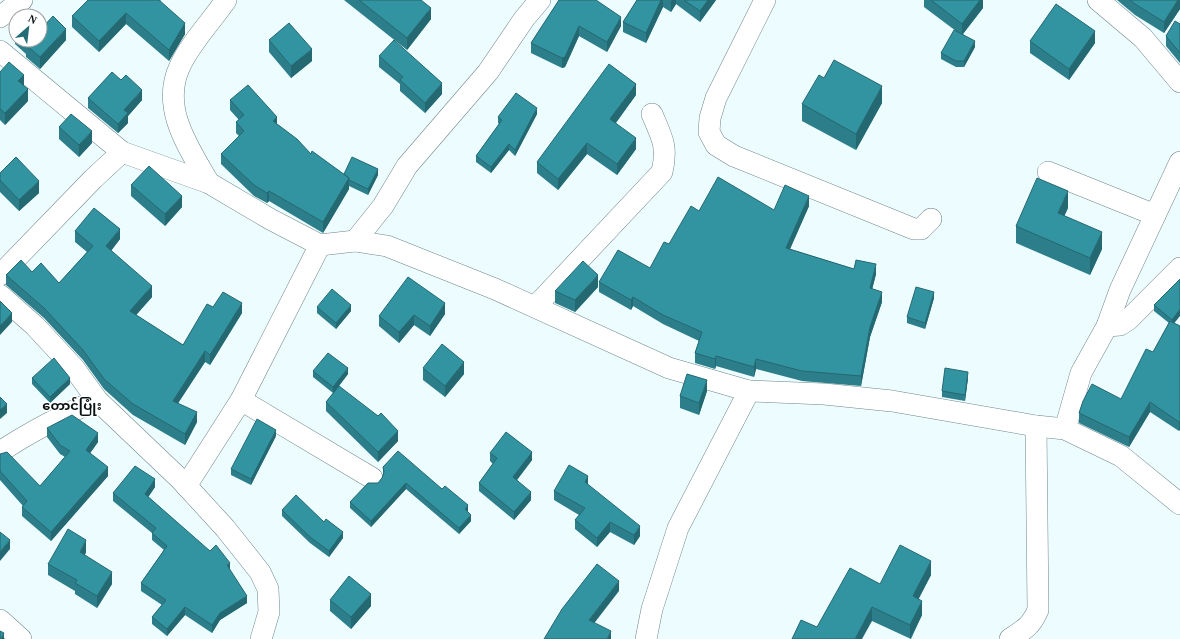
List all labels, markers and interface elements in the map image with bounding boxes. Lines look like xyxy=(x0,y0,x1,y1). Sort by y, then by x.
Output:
north arrow xyxy=(8,8,48,48)
text: N xyxy=(26,12,39,26)
district label: တောင်ပြုံး xyxy=(42,396,102,416)

